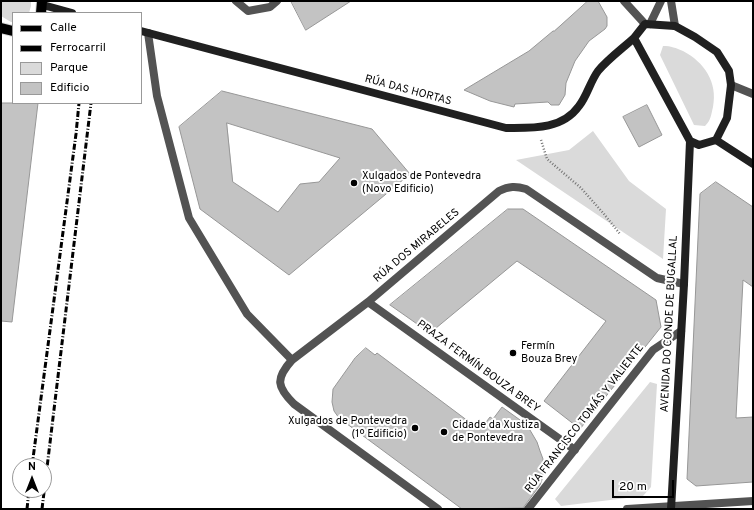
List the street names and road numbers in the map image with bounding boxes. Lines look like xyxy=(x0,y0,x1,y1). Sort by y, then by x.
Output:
street label: RÚA DAS HORTAS xyxy=(363,73,453,109)
street label: RÚA DOS MIRABELES xyxy=(371,206,463,286)
street label: AVENIDA DO CONDE DE BUGALLAL xyxy=(659,235,681,413)
street label: PRAZA FERMÍN BOUZA BREY xyxy=(414,318,542,416)
street label: RÚA FRANCISCO TOMÁS Y VALIENTE xyxy=(523,342,647,496)

